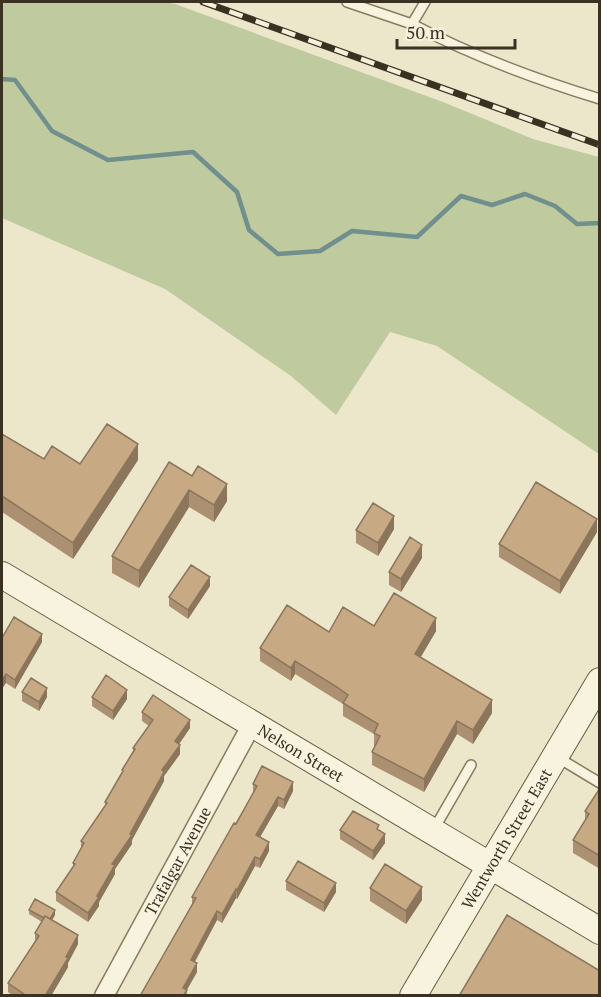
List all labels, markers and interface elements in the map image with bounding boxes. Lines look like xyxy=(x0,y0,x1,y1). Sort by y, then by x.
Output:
scale bar xyxy=(397,12,516,50)
text: 50 m xyxy=(406,20,446,44)
street label: Nelson Street xyxy=(254,719,348,787)
street label: Wentworth Street East xyxy=(456,764,557,913)
street label: Trafalgar Avenue xyxy=(139,802,216,919)

